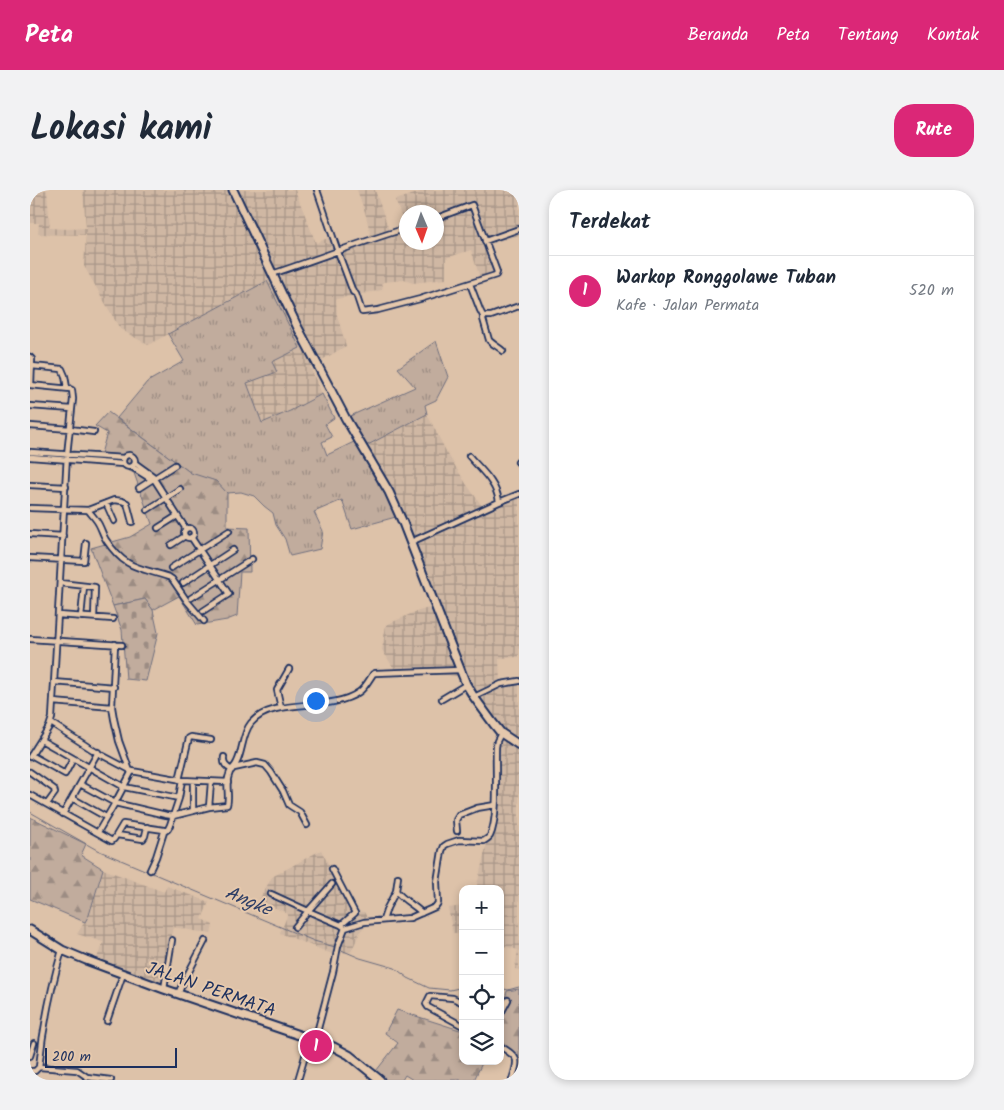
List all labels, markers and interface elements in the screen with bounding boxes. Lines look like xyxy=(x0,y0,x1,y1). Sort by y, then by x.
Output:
text: Peta xyxy=(25,16,73,55)
text: Beranda xyxy=(688,21,749,50)
text: Peta xyxy=(777,21,810,50)
text: Tentang xyxy=(838,21,899,50)
text: Kontak xyxy=(927,21,979,50)
text: Lokasi kami xyxy=(30,102,212,158)
button: Rute xyxy=(894,104,974,157)
north arrow xyxy=(399,205,444,250)
text: Terdekat xyxy=(569,206,650,239)
text: Warkop Ronggolawe Tuban xyxy=(616,263,836,293)
text: 1 xyxy=(583,278,587,303)
text: 520 m xyxy=(909,278,954,303)
text: Kafe · Jalan Permata xyxy=(616,293,759,318)
your location xyxy=(303,688,329,714)
water label: Angke xyxy=(220,879,278,926)
map controls xyxy=(459,885,504,1065)
button: + xyxy=(459,885,504,930)
button: − xyxy=(459,930,504,975)
street label: JALAN PERMATA xyxy=(141,955,280,1026)
button: locate xyxy=(459,975,504,1020)
button: layers xyxy=(459,1020,504,1065)
pin: 1 xyxy=(300,1027,332,1065)
scale bar xyxy=(45,1045,178,1068)
text: 200 m xyxy=(52,1046,91,1068)

